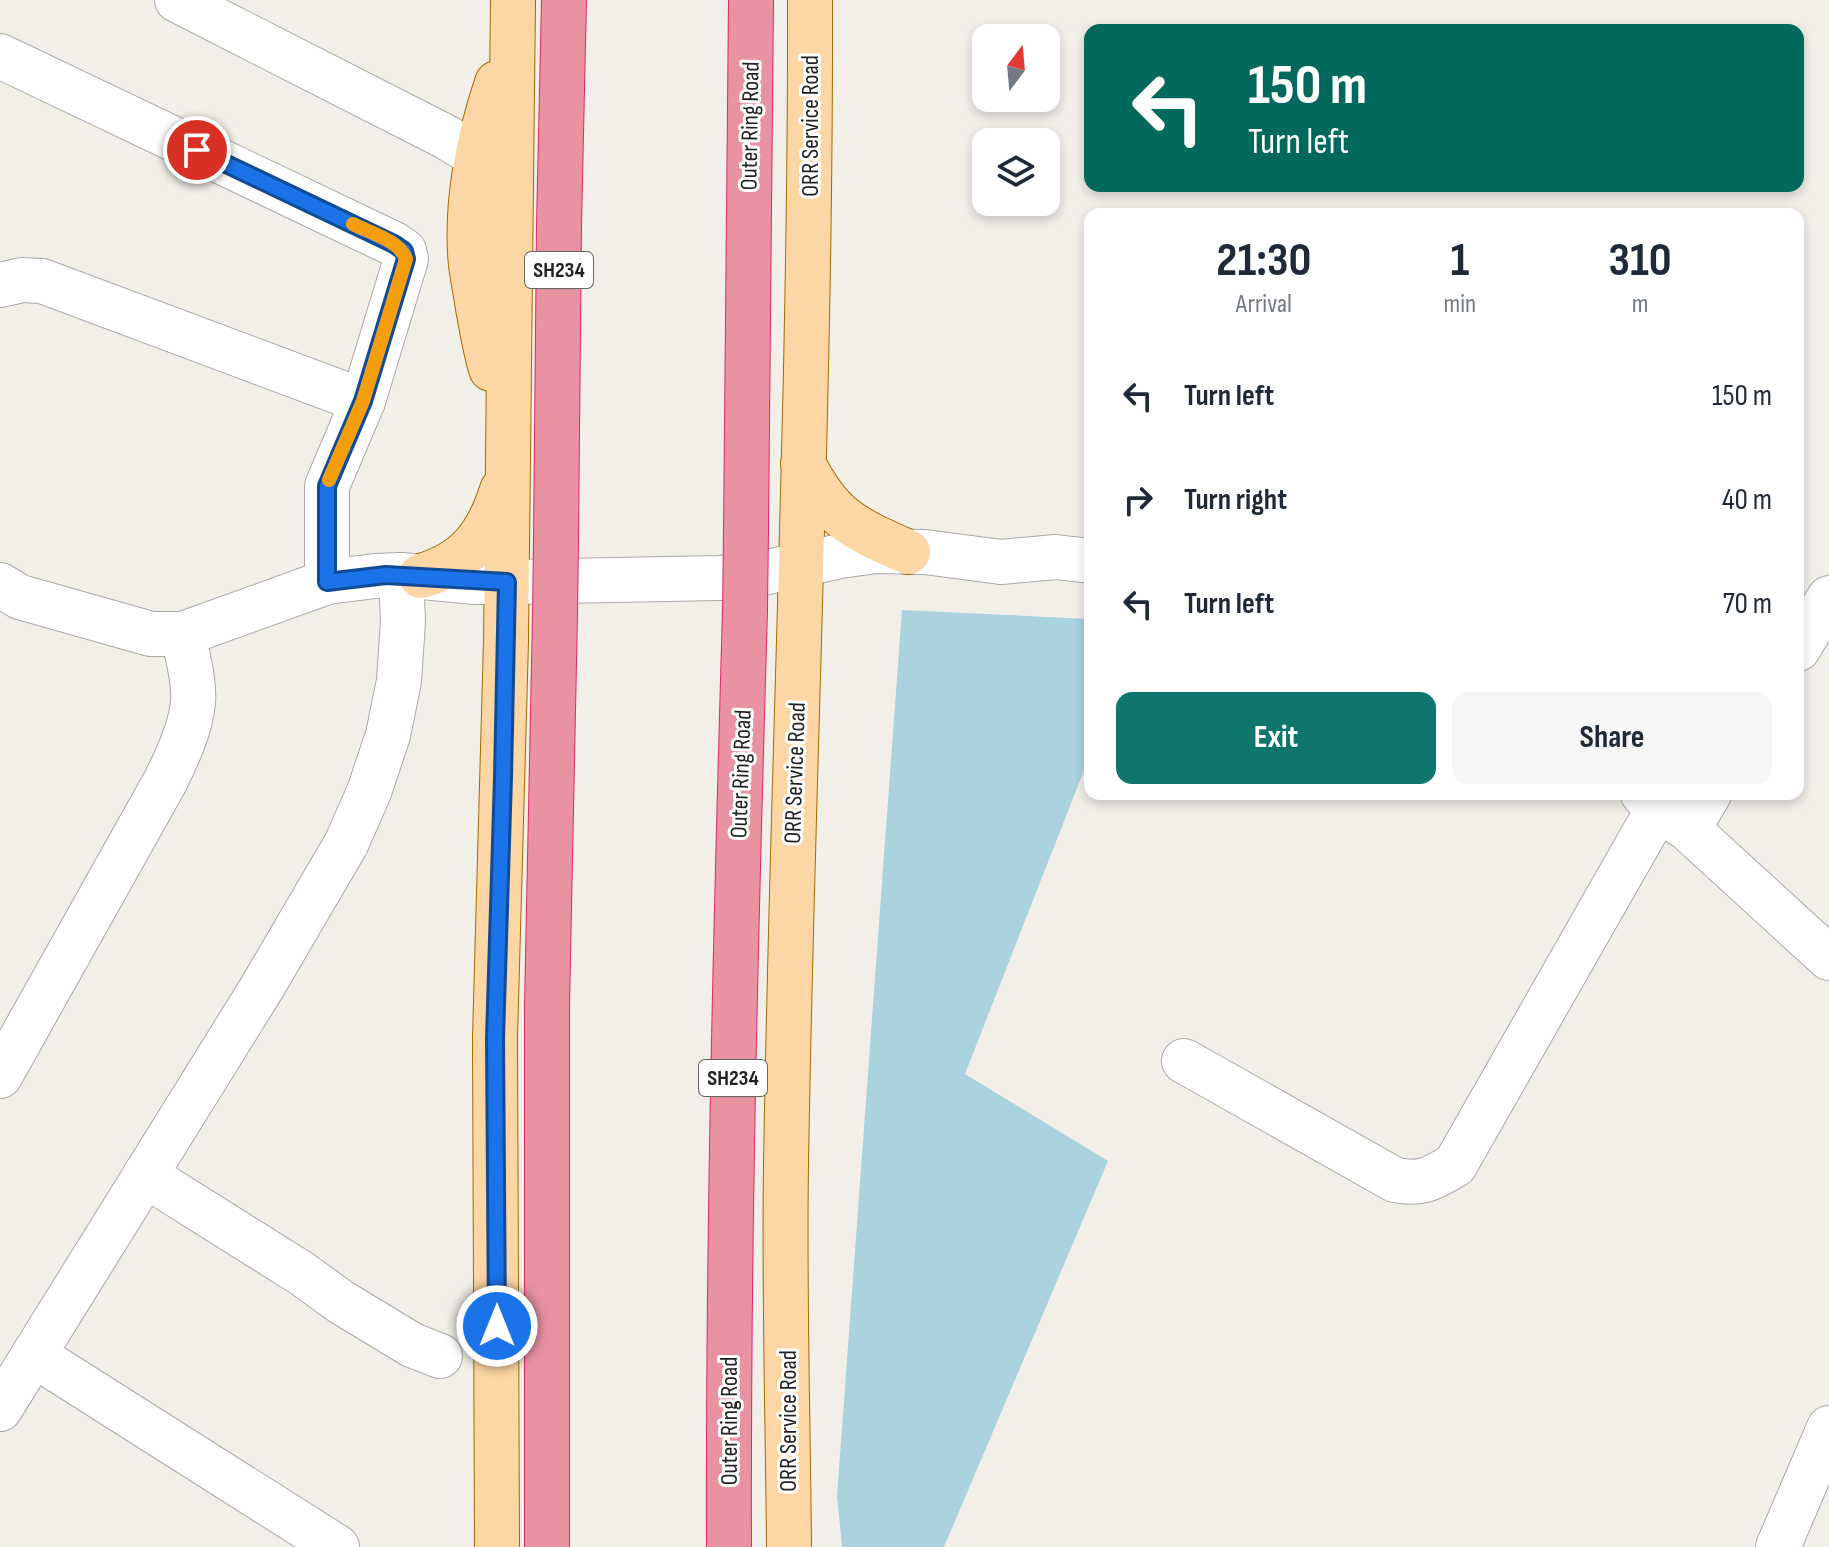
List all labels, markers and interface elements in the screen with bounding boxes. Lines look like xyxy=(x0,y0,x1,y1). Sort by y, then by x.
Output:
north arrow xyxy=(972,24,1060,112)
map controls xyxy=(972,24,1060,216)
text: 150 m xyxy=(1248,53,1367,120)
street label: ORR Service Road xyxy=(796,55,825,197)
icon: left xyxy=(1116,56,1220,160)
street label: Outer Ring Road xyxy=(734,61,766,191)
pin xyxy=(163,116,231,184)
text: Turn left xyxy=(1248,121,1349,164)
icon: arrive xyxy=(175,128,219,172)
button: layers xyxy=(972,128,1060,216)
text: 21:30 xyxy=(1216,232,1311,289)
text: 1 xyxy=(1450,232,1469,289)
text: 310 xyxy=(1609,232,1672,289)
road number: SH234 xyxy=(525,252,593,288)
text: Arrival xyxy=(1236,289,1292,320)
text: min xyxy=(1444,289,1476,320)
text: m xyxy=(1632,289,1648,320)
icon: left xyxy=(1116,374,1160,418)
text: Turn left xyxy=(1184,378,1274,414)
text: 150 m xyxy=(1712,378,1772,414)
icon: right xyxy=(1116,478,1160,522)
text: Turn right xyxy=(1184,482,1287,518)
text: 40 m xyxy=(1722,482,1772,518)
icon: left xyxy=(1116,582,1160,626)
text: Turn left xyxy=(1184,586,1274,622)
text: 70 m xyxy=(1723,586,1772,622)
button: Exit xyxy=(1116,692,1436,784)
button: Share xyxy=(1452,692,1772,784)
street label: ORR Service Road xyxy=(778,702,812,844)
street label: Outer Ring Road xyxy=(724,709,758,839)
road number: SH234 xyxy=(699,1060,767,1096)
position arrow xyxy=(455,1284,539,1368)
street label: ORR Service Road xyxy=(774,1350,803,1492)
street label: Outer Ring Road xyxy=(715,1357,744,1485)

